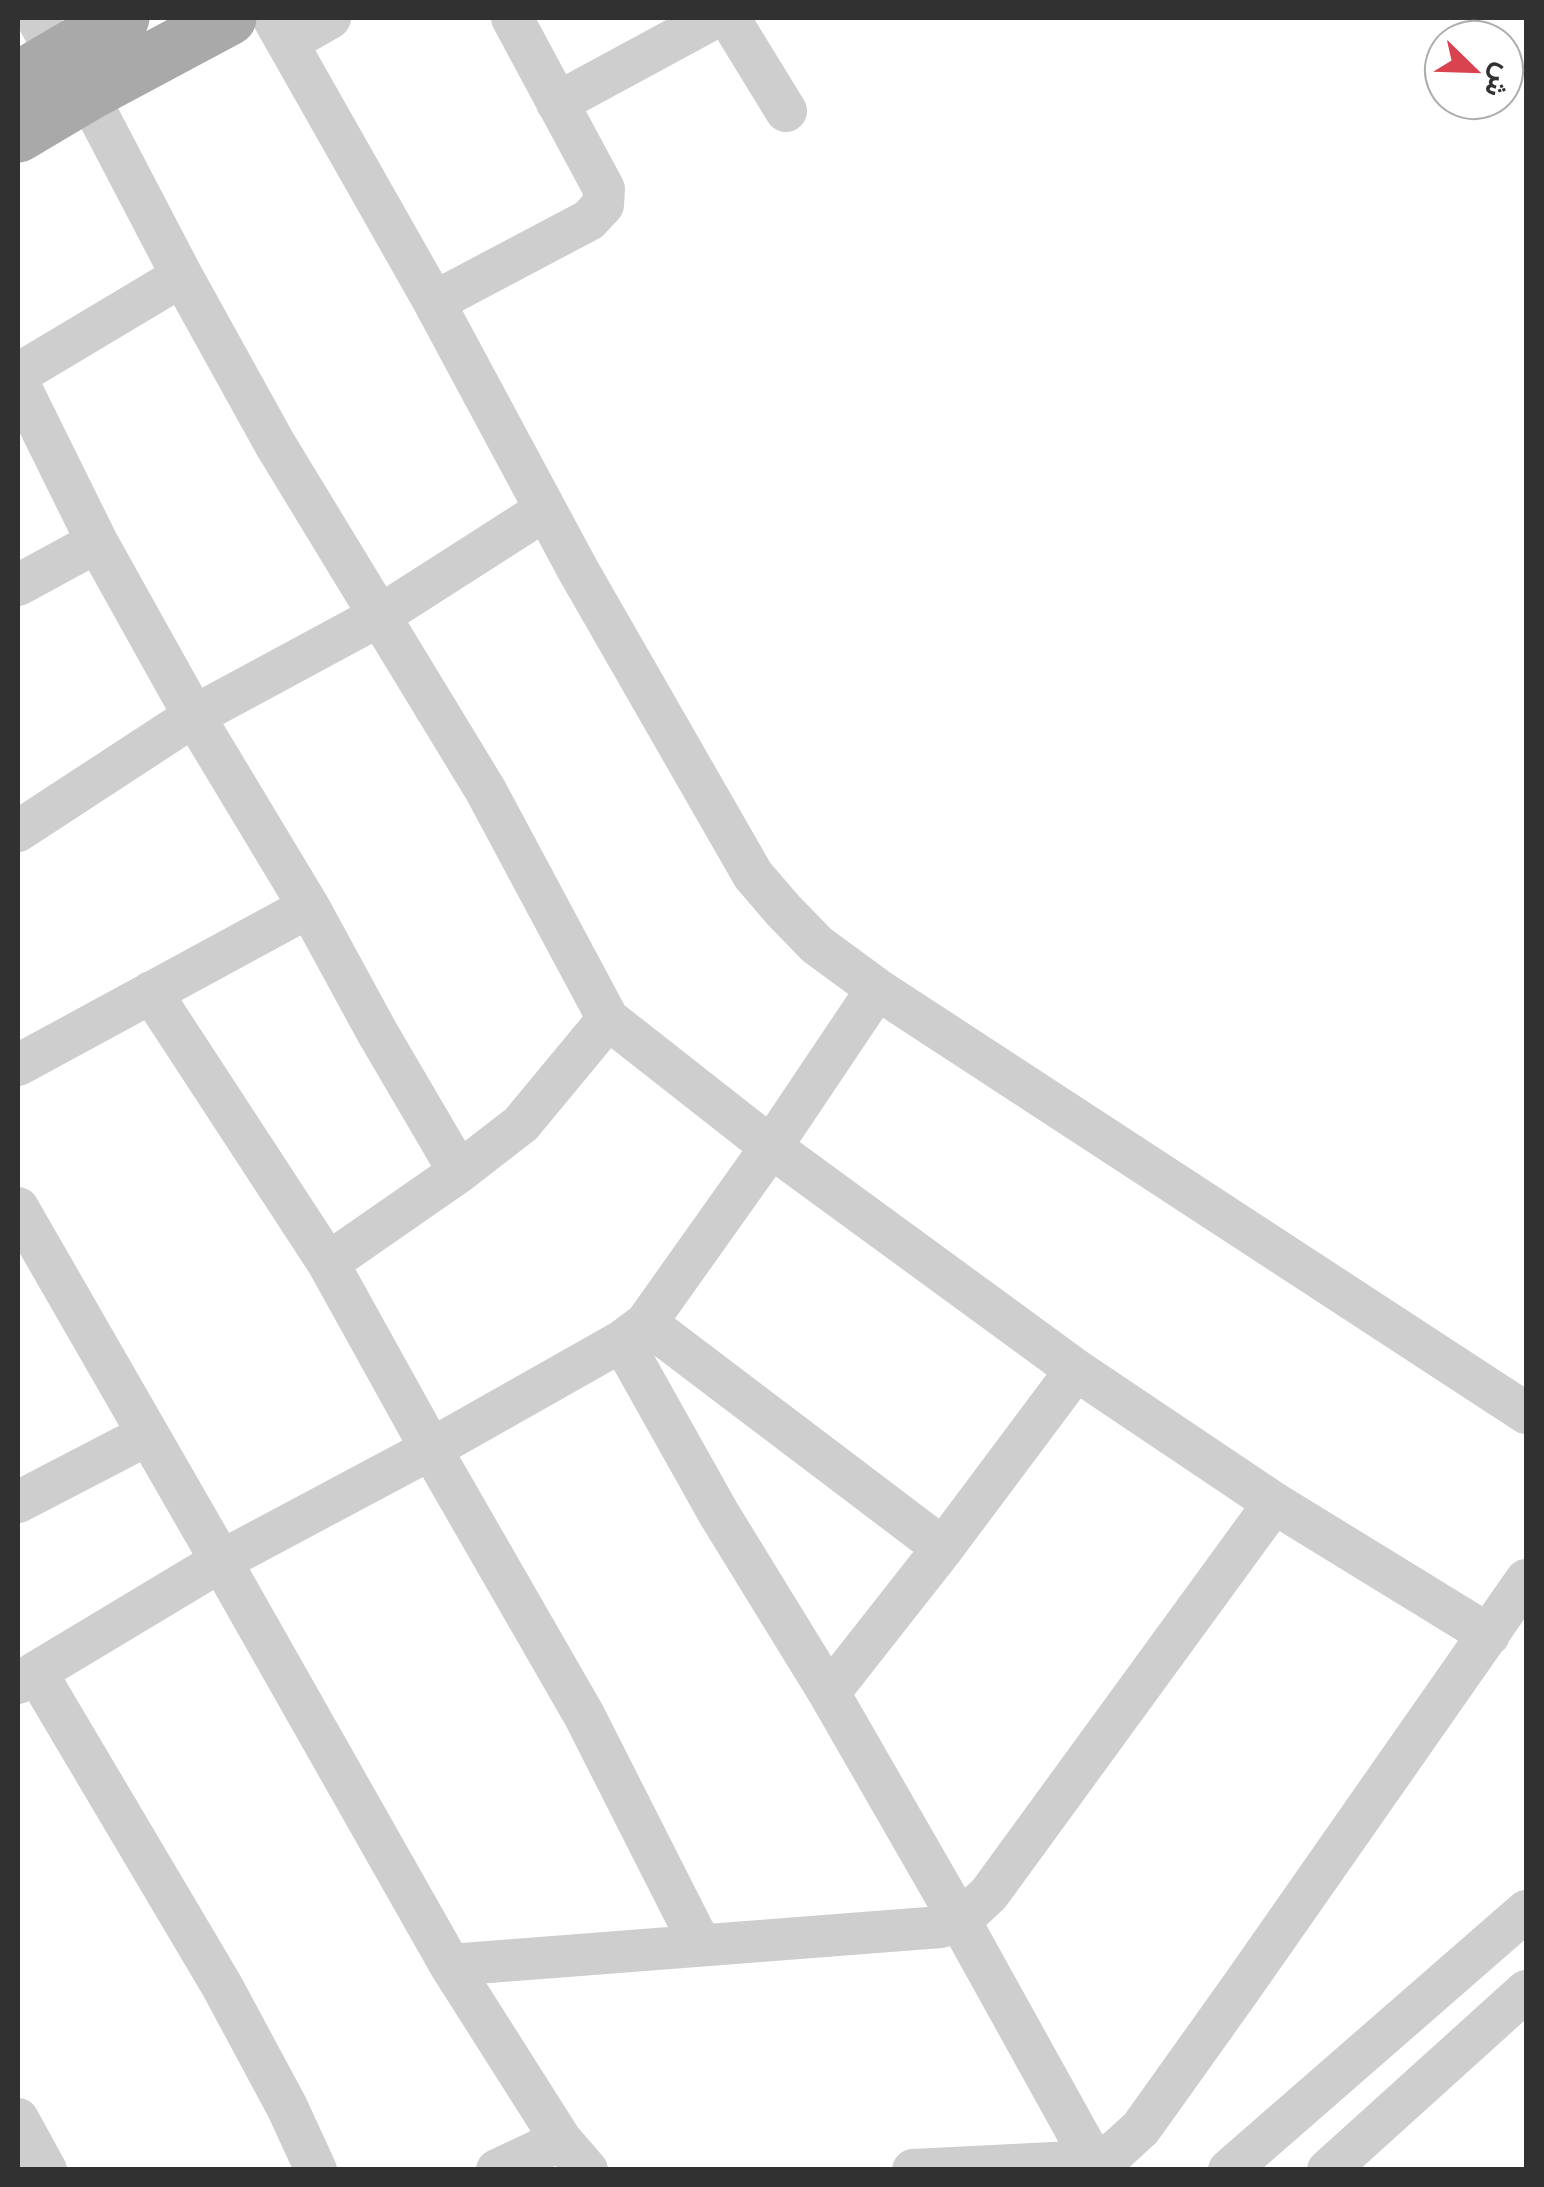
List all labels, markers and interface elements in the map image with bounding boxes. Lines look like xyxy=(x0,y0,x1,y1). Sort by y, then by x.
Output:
north arrow xyxy=(1424,20,1524,120)
text: ش xyxy=(1478,59,1522,103)

